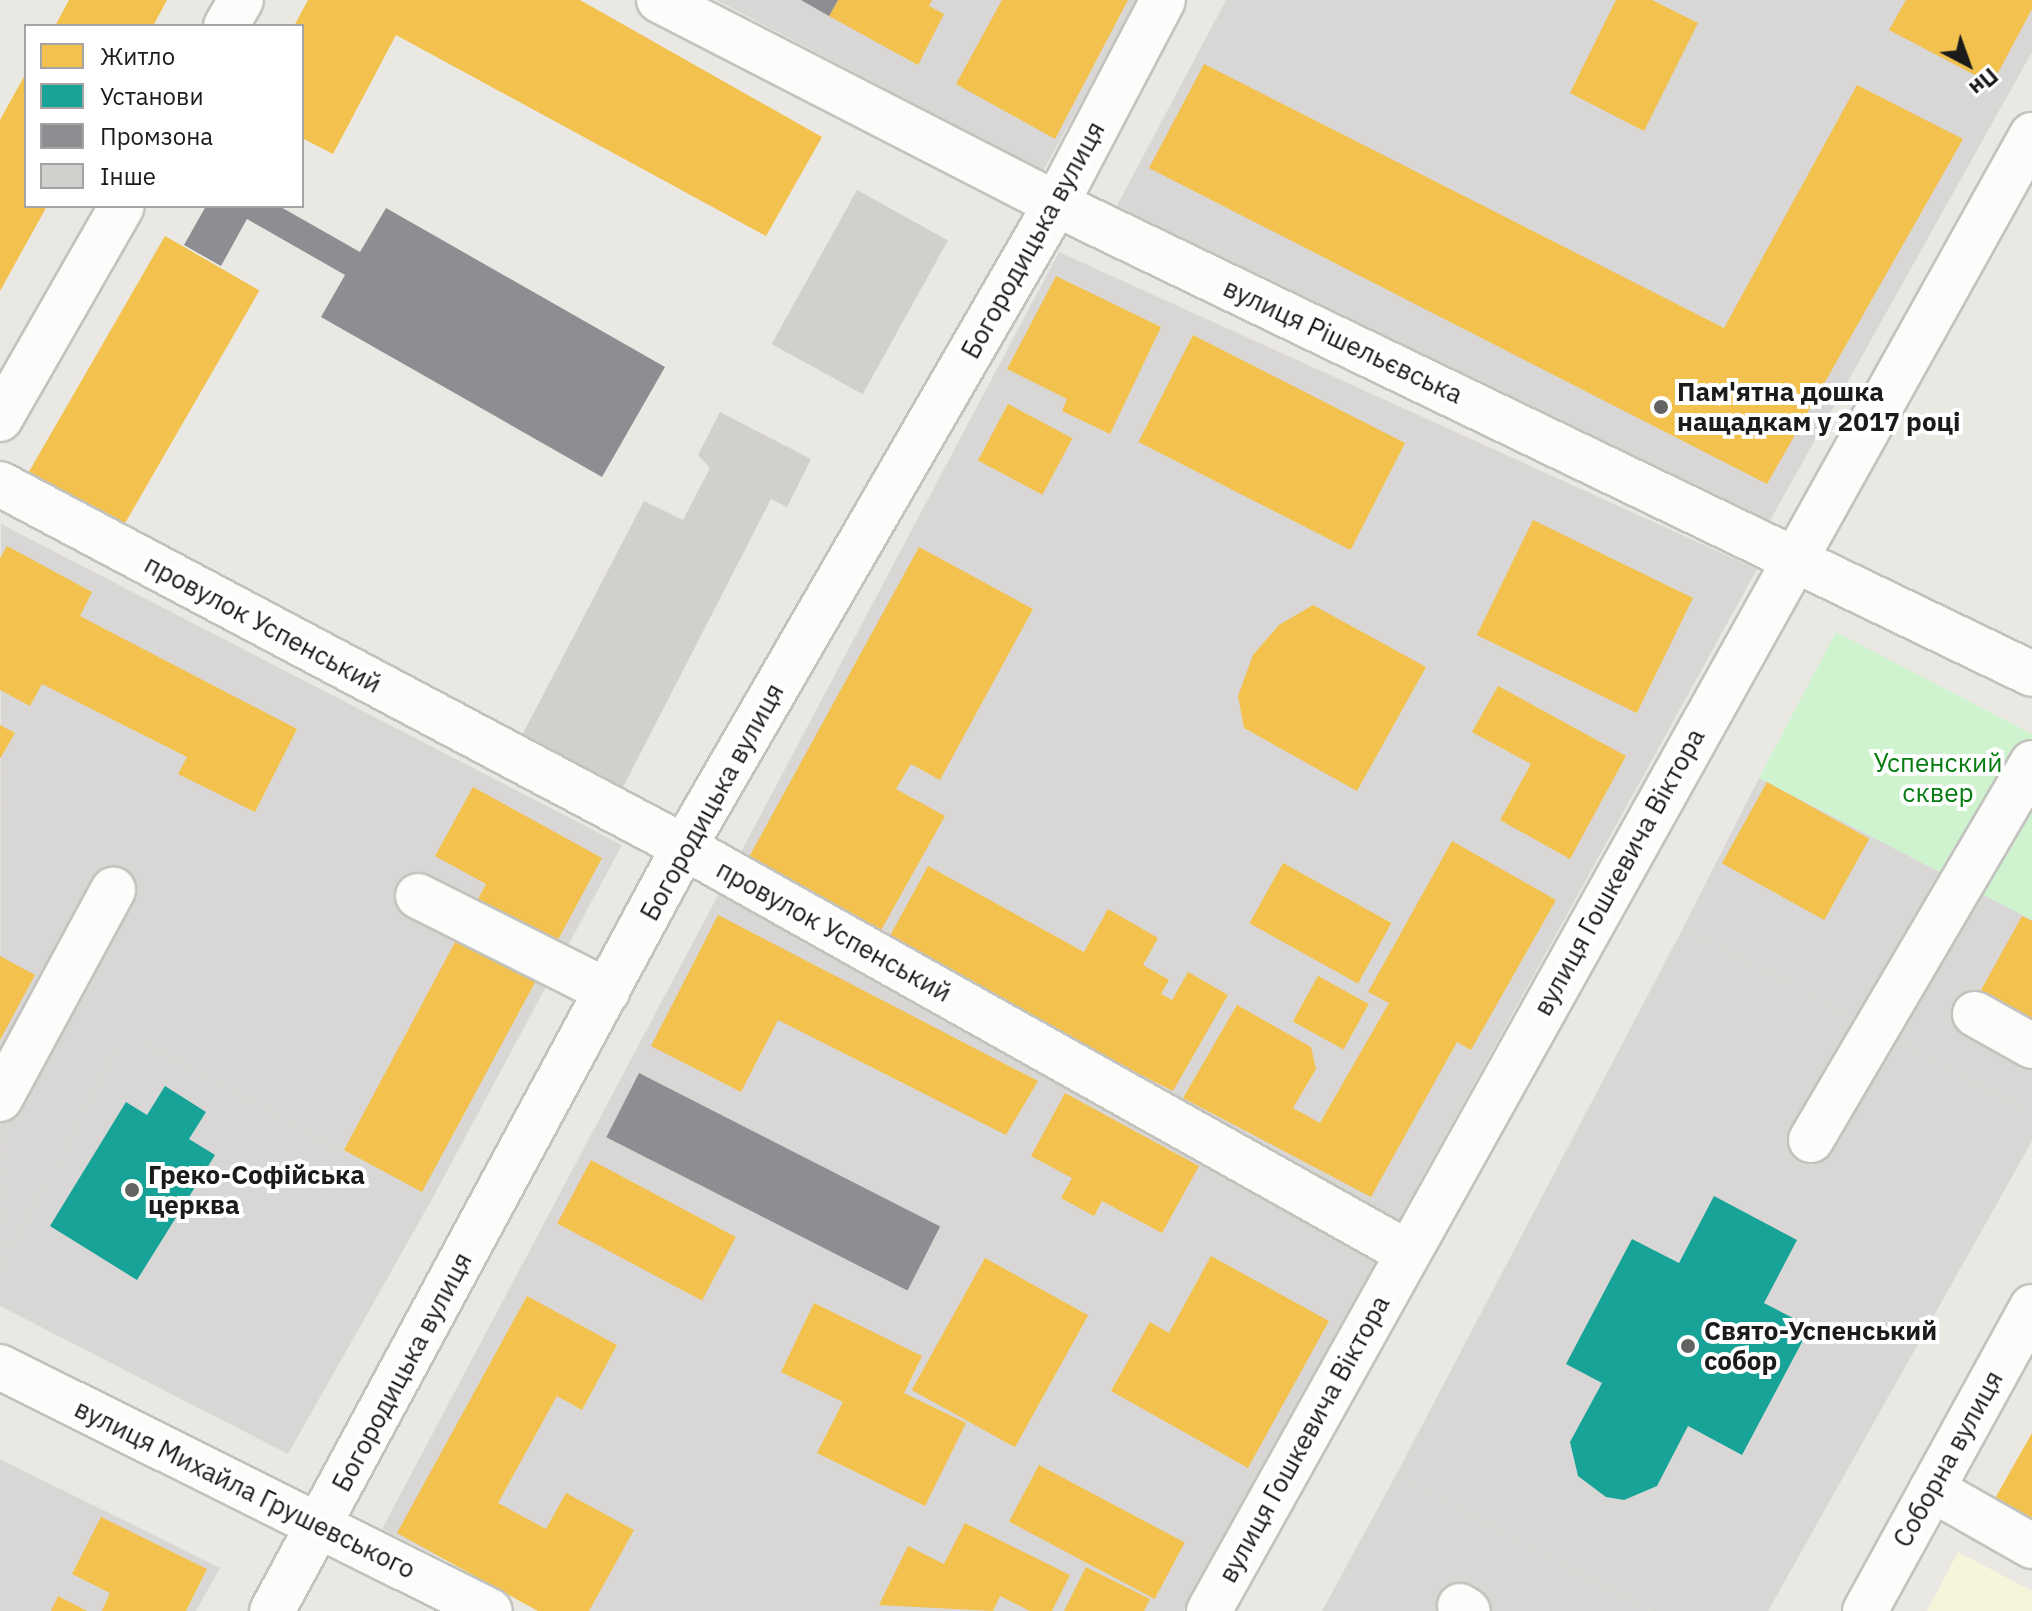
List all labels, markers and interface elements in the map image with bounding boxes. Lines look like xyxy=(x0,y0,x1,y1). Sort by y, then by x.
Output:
legend xyxy=(24,24,304,208)
north arrow xyxy=(1928,24,2008,104)
text: Житло xyxy=(100,40,175,72)
text: Пн xyxy=(1964,62,2005,103)
text: Установи xyxy=(100,80,204,112)
street label: Богородицька вулиця xyxy=(955,116,1111,364)
text: Промзона xyxy=(100,120,213,152)
text: Інше xyxy=(100,160,156,192)
street label: вулиця Рішельєвська xyxy=(1218,272,1468,410)
place label: Пам'ятна дошка нащадкам у 2017 році xyxy=(1677,376,1960,438)
marker: Пам'ятна дошка нащадкам у 2017 році xyxy=(1652,398,1670,416)
street label: провулок Успенський xyxy=(139,548,387,700)
street label: Богородицька вулиця xyxy=(634,678,790,926)
street label: вулиця Гошкевича Віктора xyxy=(1527,723,1711,1021)
park label: Успенский сквер xyxy=(1873,747,2003,808)
street label: провулок Успенський xyxy=(711,853,957,1009)
place label: Греко-Софійська церква xyxy=(148,1159,365,1220)
marker: Греко-Софійська церква xyxy=(123,1181,141,1199)
street label: Богородицька вулиця xyxy=(326,1247,478,1497)
street label: вулиця Гошкевича Віктора xyxy=(1212,1290,1396,1588)
place label: Свято-Успенський собор xyxy=(1704,1315,1937,1376)
marker: Свято-Успенський собор xyxy=(1679,1337,1697,1355)
street label: Соборна вулиця xyxy=(1887,1365,2009,1553)
street label: вулиця Михайла Грушевського xyxy=(70,1393,420,1585)

